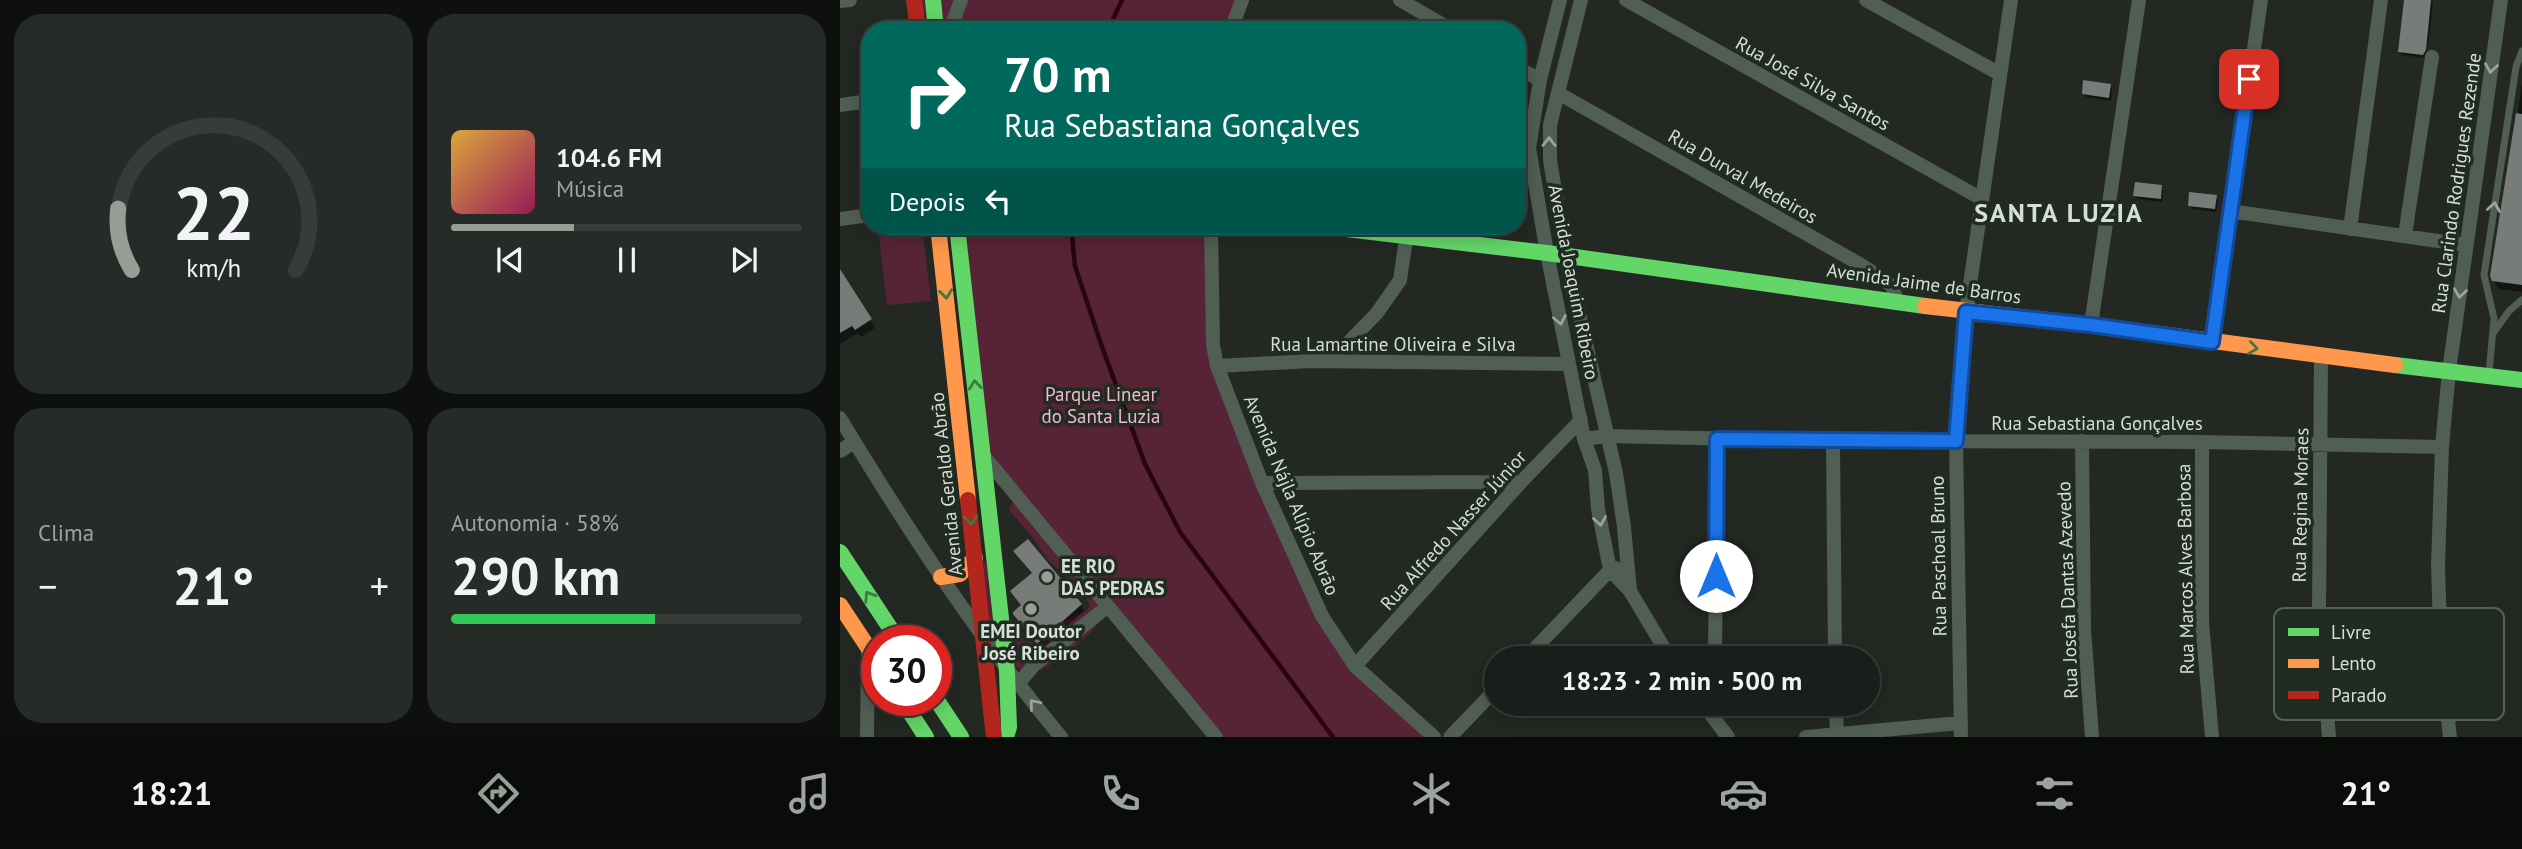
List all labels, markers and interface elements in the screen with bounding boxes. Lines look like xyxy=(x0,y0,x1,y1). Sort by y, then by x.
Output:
street label: Rua José Silva Santos xyxy=(1732,31,1894,135)
text: 70 m xyxy=(1004,42,1111,106)
icon: right xyxy=(889,49,980,140)
pin xyxy=(2219,49,2279,109)
street label: Rua Clarindo Rodrigues Rezende xyxy=(2426,51,2486,315)
icon: arrive xyxy=(2230,60,2268,98)
one-way arrow xyxy=(2484,62,2499,73)
text: Rua Sebastiana Gonçalves xyxy=(1004,104,1360,146)
street label: Rua Durval Medeiros xyxy=(1664,123,1822,229)
one-way arrow xyxy=(1542,136,1557,147)
text: 104.6 FM xyxy=(556,141,662,174)
text: 22 xyxy=(172,167,255,261)
text: Música xyxy=(556,174,624,203)
icon: left xyxy=(979,182,1017,220)
street label: Avenida Joaquim Ribeiro xyxy=(1543,182,1605,382)
text: Depois xyxy=(889,185,965,218)
district label: SANTA LUZIA xyxy=(1974,196,2144,229)
one-way arrow xyxy=(2486,201,2501,213)
icon: previous xyxy=(491,241,529,279)
icon: pause xyxy=(608,241,646,279)
icon: next xyxy=(725,241,763,279)
text: km/h xyxy=(186,252,241,284)
street label: Avenida Jaime de Barros xyxy=(1825,257,2023,309)
one-way arrow xyxy=(2452,287,2467,299)
one-way arrow xyxy=(938,288,953,299)
one-way arrow xyxy=(1552,314,1567,326)
street label: Rua Lamartine Oliveira e Silva xyxy=(1270,332,1516,356)
one-way arrow xyxy=(2247,340,2259,355)
one-way arrow xyxy=(967,379,982,391)
park label: Parque Linear do Santa Luzia xyxy=(1041,382,1161,428)
street label: Avenida Geraldo Abrão xyxy=(924,391,968,577)
street label: Avenida Nájla Alípio Abrão xyxy=(1239,391,1345,599)
street label: Rua Sebastiana Gonçalves xyxy=(1991,411,2203,435)
street label: Rua Regina Moraes xyxy=(2287,427,2313,583)
street label: Rua Alfredo Nasser Júnior xyxy=(1375,445,1531,615)
street label: Rua Marcos Alves Barbosa xyxy=(2171,463,2199,675)
street label: Rua Paschoal Bruno xyxy=(1925,475,1951,637)
street label: Rua Josefa Dantas Azevedo xyxy=(2051,481,2083,699)
text: Autonomia · 58% xyxy=(451,508,619,537)
one-way arrow xyxy=(963,514,978,525)
one-way arrow xyxy=(1592,515,1607,527)
text: Clima xyxy=(38,518,94,547)
position arrow xyxy=(1679,539,1753,613)
text: 290 km xyxy=(451,542,620,609)
text: 21° xyxy=(173,552,254,619)
place label: EE RIO DAS PEDRAS xyxy=(1061,554,1165,600)
text: − xyxy=(38,561,57,610)
text: + xyxy=(370,561,389,610)
marker: EE RIO DAS PEDRAS xyxy=(1039,569,1055,585)
one-way arrow xyxy=(865,591,877,604)
marker: EMEI Doutor José Ribeiro xyxy=(1023,601,1039,617)
legend xyxy=(2274,608,2504,720)
place label: EMEI Doutor José Ribeiro xyxy=(980,619,1082,665)
text: Livre xyxy=(2331,620,2371,644)
speed limit sign: 30 xyxy=(861,625,952,716)
text: Lento xyxy=(2331,651,2376,675)
text: 18:23 · 2 min · 500 m xyxy=(1562,664,1802,697)
text: Parado xyxy=(2331,683,2387,707)
one-way arrow xyxy=(1029,700,1042,712)
icon: directions xyxy=(474,769,523,818)
icon: music xyxy=(785,769,834,818)
icon: phone xyxy=(1096,769,1145,818)
icon: climate xyxy=(1407,769,1456,818)
icon: car xyxy=(1719,769,1768,818)
icon: filters xyxy=(2030,769,2079,818)
text: 18:21 xyxy=(131,772,212,814)
text: 21° xyxy=(2341,772,2391,814)

